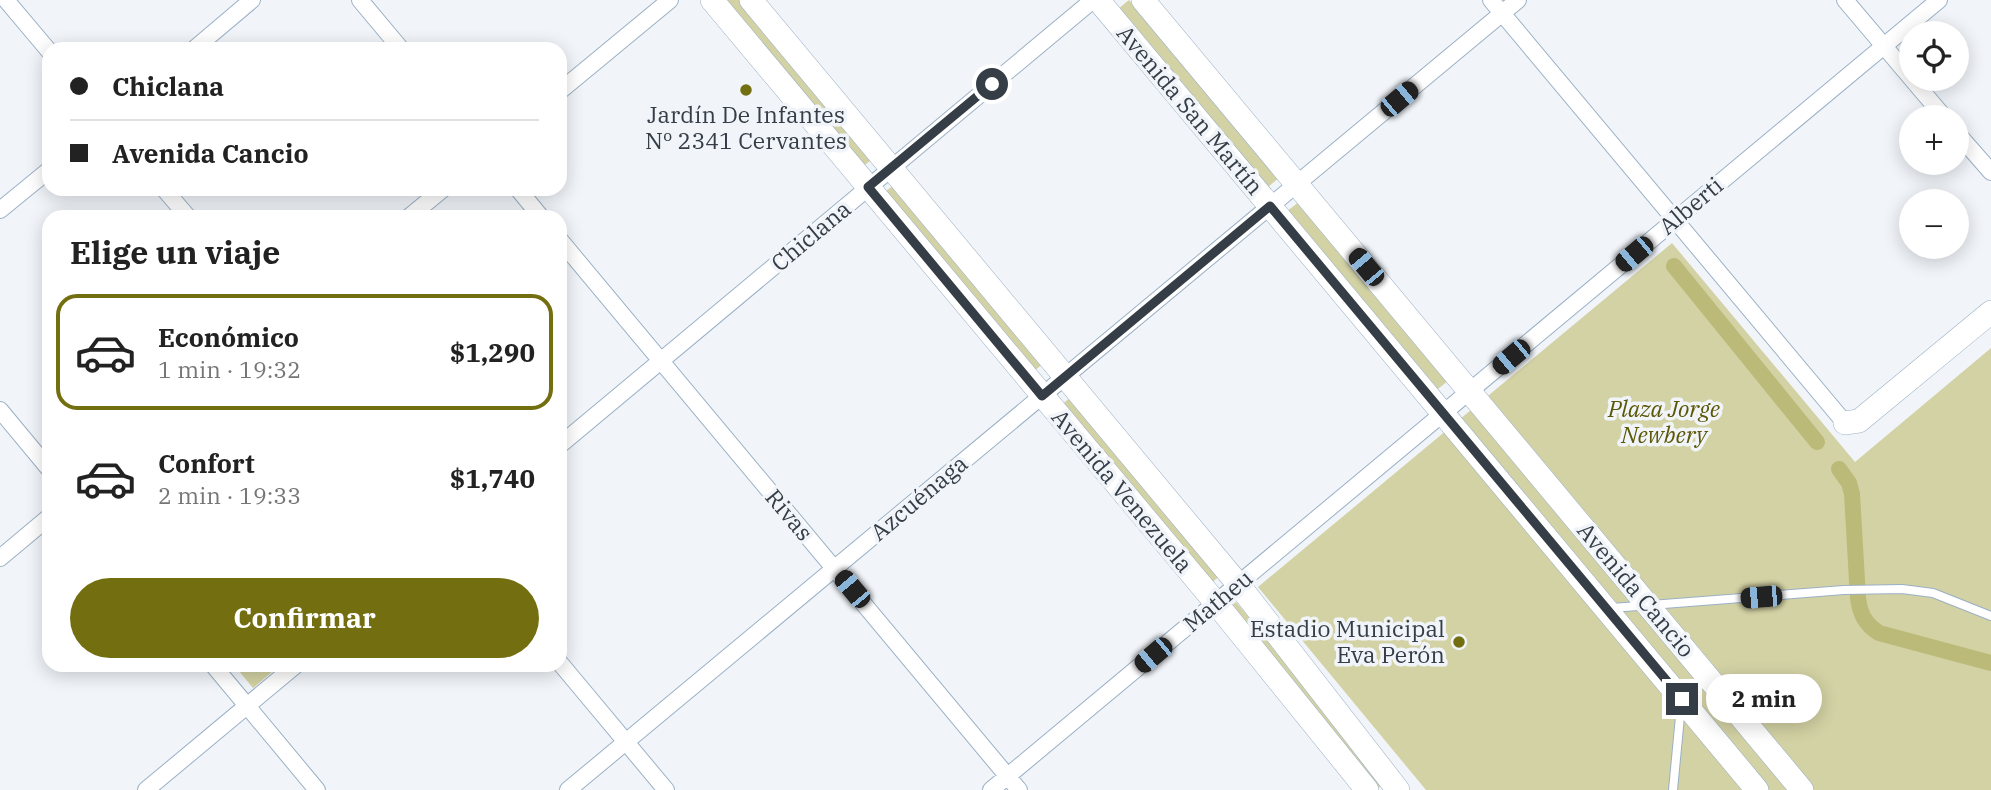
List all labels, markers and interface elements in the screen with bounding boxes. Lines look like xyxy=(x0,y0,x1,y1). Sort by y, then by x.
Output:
street label: Avenida San Martín xyxy=(1111,18,1271,200)
map controls xyxy=(1899,21,1969,259)
button: locate xyxy=(1899,21,1969,91)
route start xyxy=(976,68,1008,100)
text: Chiclana xyxy=(112,69,224,103)
car xyxy=(1377,77,1422,121)
marker: Jardín De Infantes Nº 2341 Cervantes xyxy=(738,82,754,98)
place label: Jardín De Infantes Nº 2341 Cervantes xyxy=(645,99,847,155)
button: + xyxy=(1899,105,1969,175)
text: Avenida Cancio xyxy=(112,136,309,170)
street label: Alberti xyxy=(1652,170,1729,241)
button: − xyxy=(1899,189,1969,259)
street label: Chiclana xyxy=(764,193,856,277)
text: Elige un viaje xyxy=(70,231,280,273)
car xyxy=(1612,232,1657,276)
car xyxy=(1345,244,1388,290)
text: Económico xyxy=(158,320,299,354)
icon: car xyxy=(74,321,137,384)
text: $1,290 xyxy=(450,335,535,369)
car xyxy=(1489,335,1534,379)
text: 1 min · 19:32 xyxy=(158,354,301,384)
park label: Plaza Jorge Newbery xyxy=(1607,393,1720,449)
street label: Avenida Venezuela xyxy=(1046,402,1200,578)
text: Confort xyxy=(158,446,255,480)
icon: car xyxy=(74,447,137,510)
street label: Azcuénaga xyxy=(863,448,973,547)
text: $1,740 xyxy=(450,461,535,495)
text: 2 min · 19:33 xyxy=(158,480,301,510)
street label: Rivas xyxy=(759,482,820,546)
street label: Avenida Cancio xyxy=(1571,516,1702,663)
street label: Matheu xyxy=(1177,563,1258,638)
car xyxy=(831,566,874,612)
button: Confirmar xyxy=(70,578,539,658)
car xyxy=(1740,585,1783,609)
place label: Estadio Municipal Eva Perón xyxy=(1250,613,1445,669)
car xyxy=(1131,633,1176,677)
marker: Estadio Municipal Eva Perón xyxy=(1451,634,1467,650)
callout: 2 min xyxy=(1706,674,1822,724)
route end xyxy=(1666,683,1698,715)
text: 2 min xyxy=(1732,683,1796,713)

